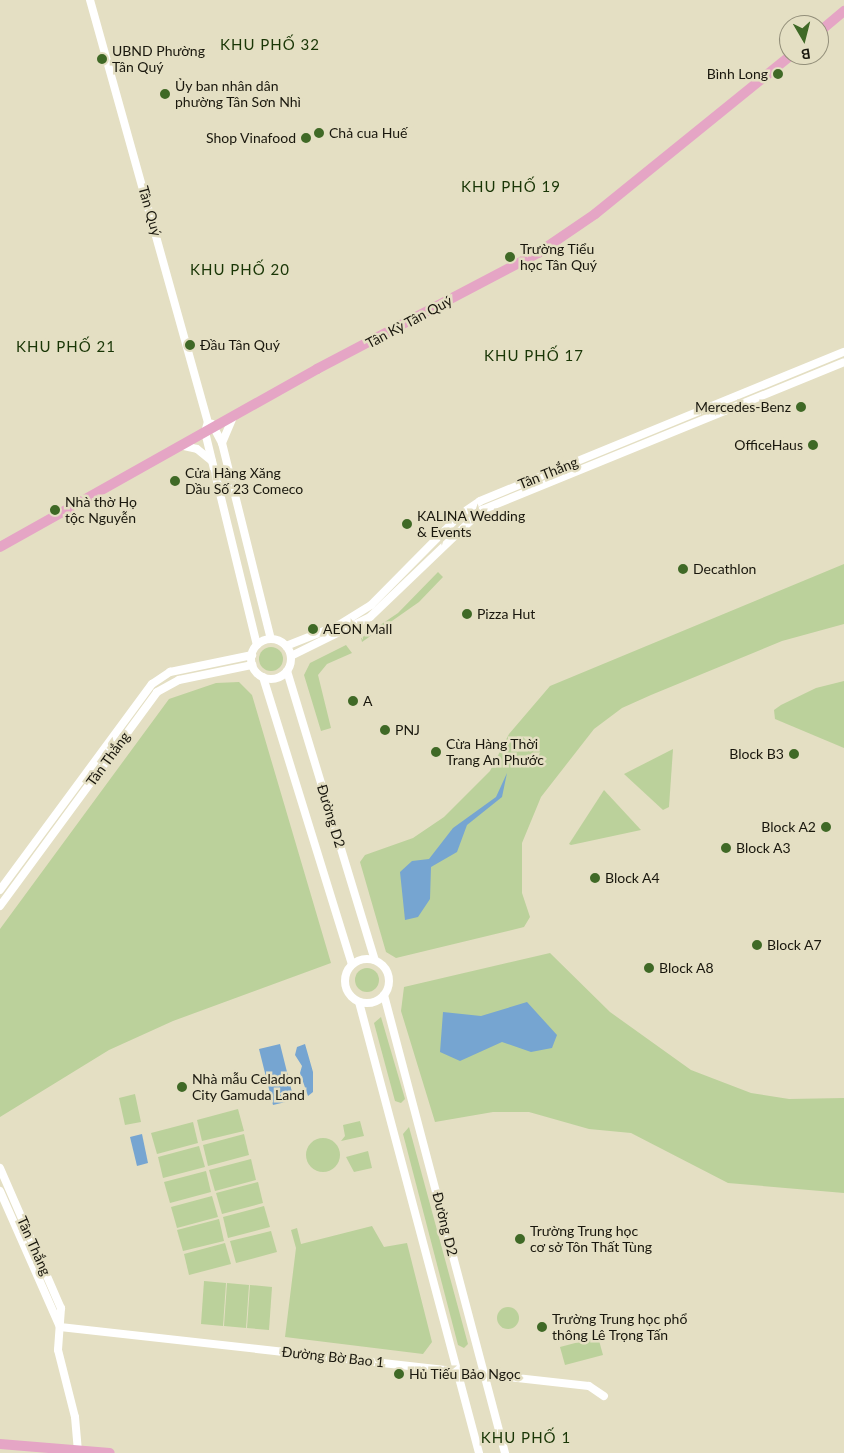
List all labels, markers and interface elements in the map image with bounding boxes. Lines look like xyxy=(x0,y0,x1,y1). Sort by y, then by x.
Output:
north arrow xyxy=(779,15,829,65)
district label: KHU PHỐ 32 xyxy=(219,36,321,54)
place label: UBND Phường Tân Quý xyxy=(112,43,205,75)
text: B xyxy=(800,45,812,63)
marker: UBND Phường Tân Quý xyxy=(96,53,108,65)
place label: Bình Long xyxy=(707,66,768,82)
marker: Bình Long xyxy=(772,68,784,80)
place label: Ủy ban nhân dân phường Tân Sơn Nhì xyxy=(175,78,301,110)
marker: Ủy ban nhân dân phường Tân Sơn Nhì xyxy=(159,88,171,100)
place label: Chả cua Huế xyxy=(329,125,407,141)
marker: Chả cua Huế xyxy=(313,127,325,139)
place label: Shop Vinafood xyxy=(205,130,296,146)
marker: Shop Vinafood xyxy=(300,132,312,144)
district label: KHU PHỐ 19 xyxy=(460,178,562,196)
street label: Tân Quý xyxy=(135,184,165,238)
place label: Trường Tiểu học Tân Quý xyxy=(520,241,597,274)
marker: Trường Tiểu học Tân Quý xyxy=(504,251,516,263)
district label: KHU PHỐ 20 xyxy=(189,261,291,279)
street label: Tân Kỳ Tân Quý xyxy=(363,292,455,352)
place label: Đầu Tân Quý xyxy=(200,337,280,353)
district label: KHU PHỐ 21 xyxy=(15,338,117,356)
marker: Đầu Tân Quý xyxy=(184,339,196,351)
district label: KHU PHỐ 17 xyxy=(483,347,585,365)
place label: Mercedes-Benz xyxy=(695,399,791,415)
marker: Mercedes-Benz xyxy=(795,401,807,413)
place label: OfficeHaus xyxy=(734,437,803,453)
marker: OfficeHaus xyxy=(807,439,819,451)
street label: Tân Thắng xyxy=(515,453,581,493)
place label: Cửa Hàng Xăng Dầu Số 23 Comeco xyxy=(185,465,303,498)
marker: Cửa Hàng Xăng Dầu Số 23 Comeco xyxy=(169,475,181,487)
place label: Nhà thờ Họ tộc Nguyễn xyxy=(65,494,137,526)
marker: Nhà thờ Họ tộc Nguyễn xyxy=(49,504,61,516)
place label: KALINA Wedding & Events xyxy=(417,508,526,540)
marker: KALINA Wedding & Events xyxy=(401,518,413,530)
place label: Decathlon xyxy=(693,561,756,577)
marker: Decathlon xyxy=(677,563,689,575)
place label: Pizza Hut xyxy=(477,606,535,622)
marker: Pizza Hut xyxy=(461,608,473,620)
place label: AEON Mall xyxy=(323,621,392,637)
marker: AEON Mall xyxy=(307,623,319,635)
place label: A xyxy=(363,693,372,709)
marker: A xyxy=(347,695,359,707)
place label: PNJ xyxy=(395,722,420,738)
marker: PNJ xyxy=(379,724,391,736)
street label: Tân Thắng xyxy=(83,728,133,790)
place label: Cừa Hàng Thời Trang An Phước xyxy=(446,736,544,769)
marker: Cừa Hàng Thời Trang An Phước xyxy=(430,746,442,758)
place label: Block B3 xyxy=(729,746,784,762)
marker: Block B3 xyxy=(788,748,800,760)
street label: Đường D2 xyxy=(313,782,349,850)
place label: Block A2 xyxy=(761,819,816,835)
marker: Block A2 xyxy=(820,821,832,833)
place label: Block A3 xyxy=(736,840,791,856)
marker: Block A3 xyxy=(720,842,732,854)
place label: Block A4 xyxy=(605,870,660,886)
marker: Block A4 xyxy=(589,872,601,884)
place label: Block A7 xyxy=(767,937,822,953)
marker: Block A7 xyxy=(751,939,763,951)
place label: Block A8 xyxy=(659,960,714,976)
marker: Block A8 xyxy=(643,962,655,974)
place label: Nhà mẫu Celadon City Gamuda Land xyxy=(192,1071,305,1104)
marker: Nhà mẫu Celadon City Gamuda Land xyxy=(176,1081,188,1093)
street label: Đường D2 xyxy=(429,1190,461,1258)
street label: Tân Thắng xyxy=(13,1214,55,1278)
place label: Trường Trung học cơ sở Tôn Thất Tùng xyxy=(530,1223,654,1256)
marker: Trường Trung học cơ sở Tôn Thất Tùng xyxy=(514,1233,526,1245)
place label: Trường Trung học phổ thông Lê Trọng Tấn xyxy=(552,1311,688,1344)
marker: Trường Trung học phổ thông Lê Trọng Tấn xyxy=(536,1321,548,1333)
street label: Đường Bờ Bao 1 xyxy=(281,1343,385,1371)
place label: Hủ Tiếu Bảo Ngọc xyxy=(409,1366,521,1382)
marker: Hủ Tiếu Bảo Ngọc xyxy=(393,1368,405,1380)
district label: KHU PHỐ 1 xyxy=(480,1429,572,1447)

